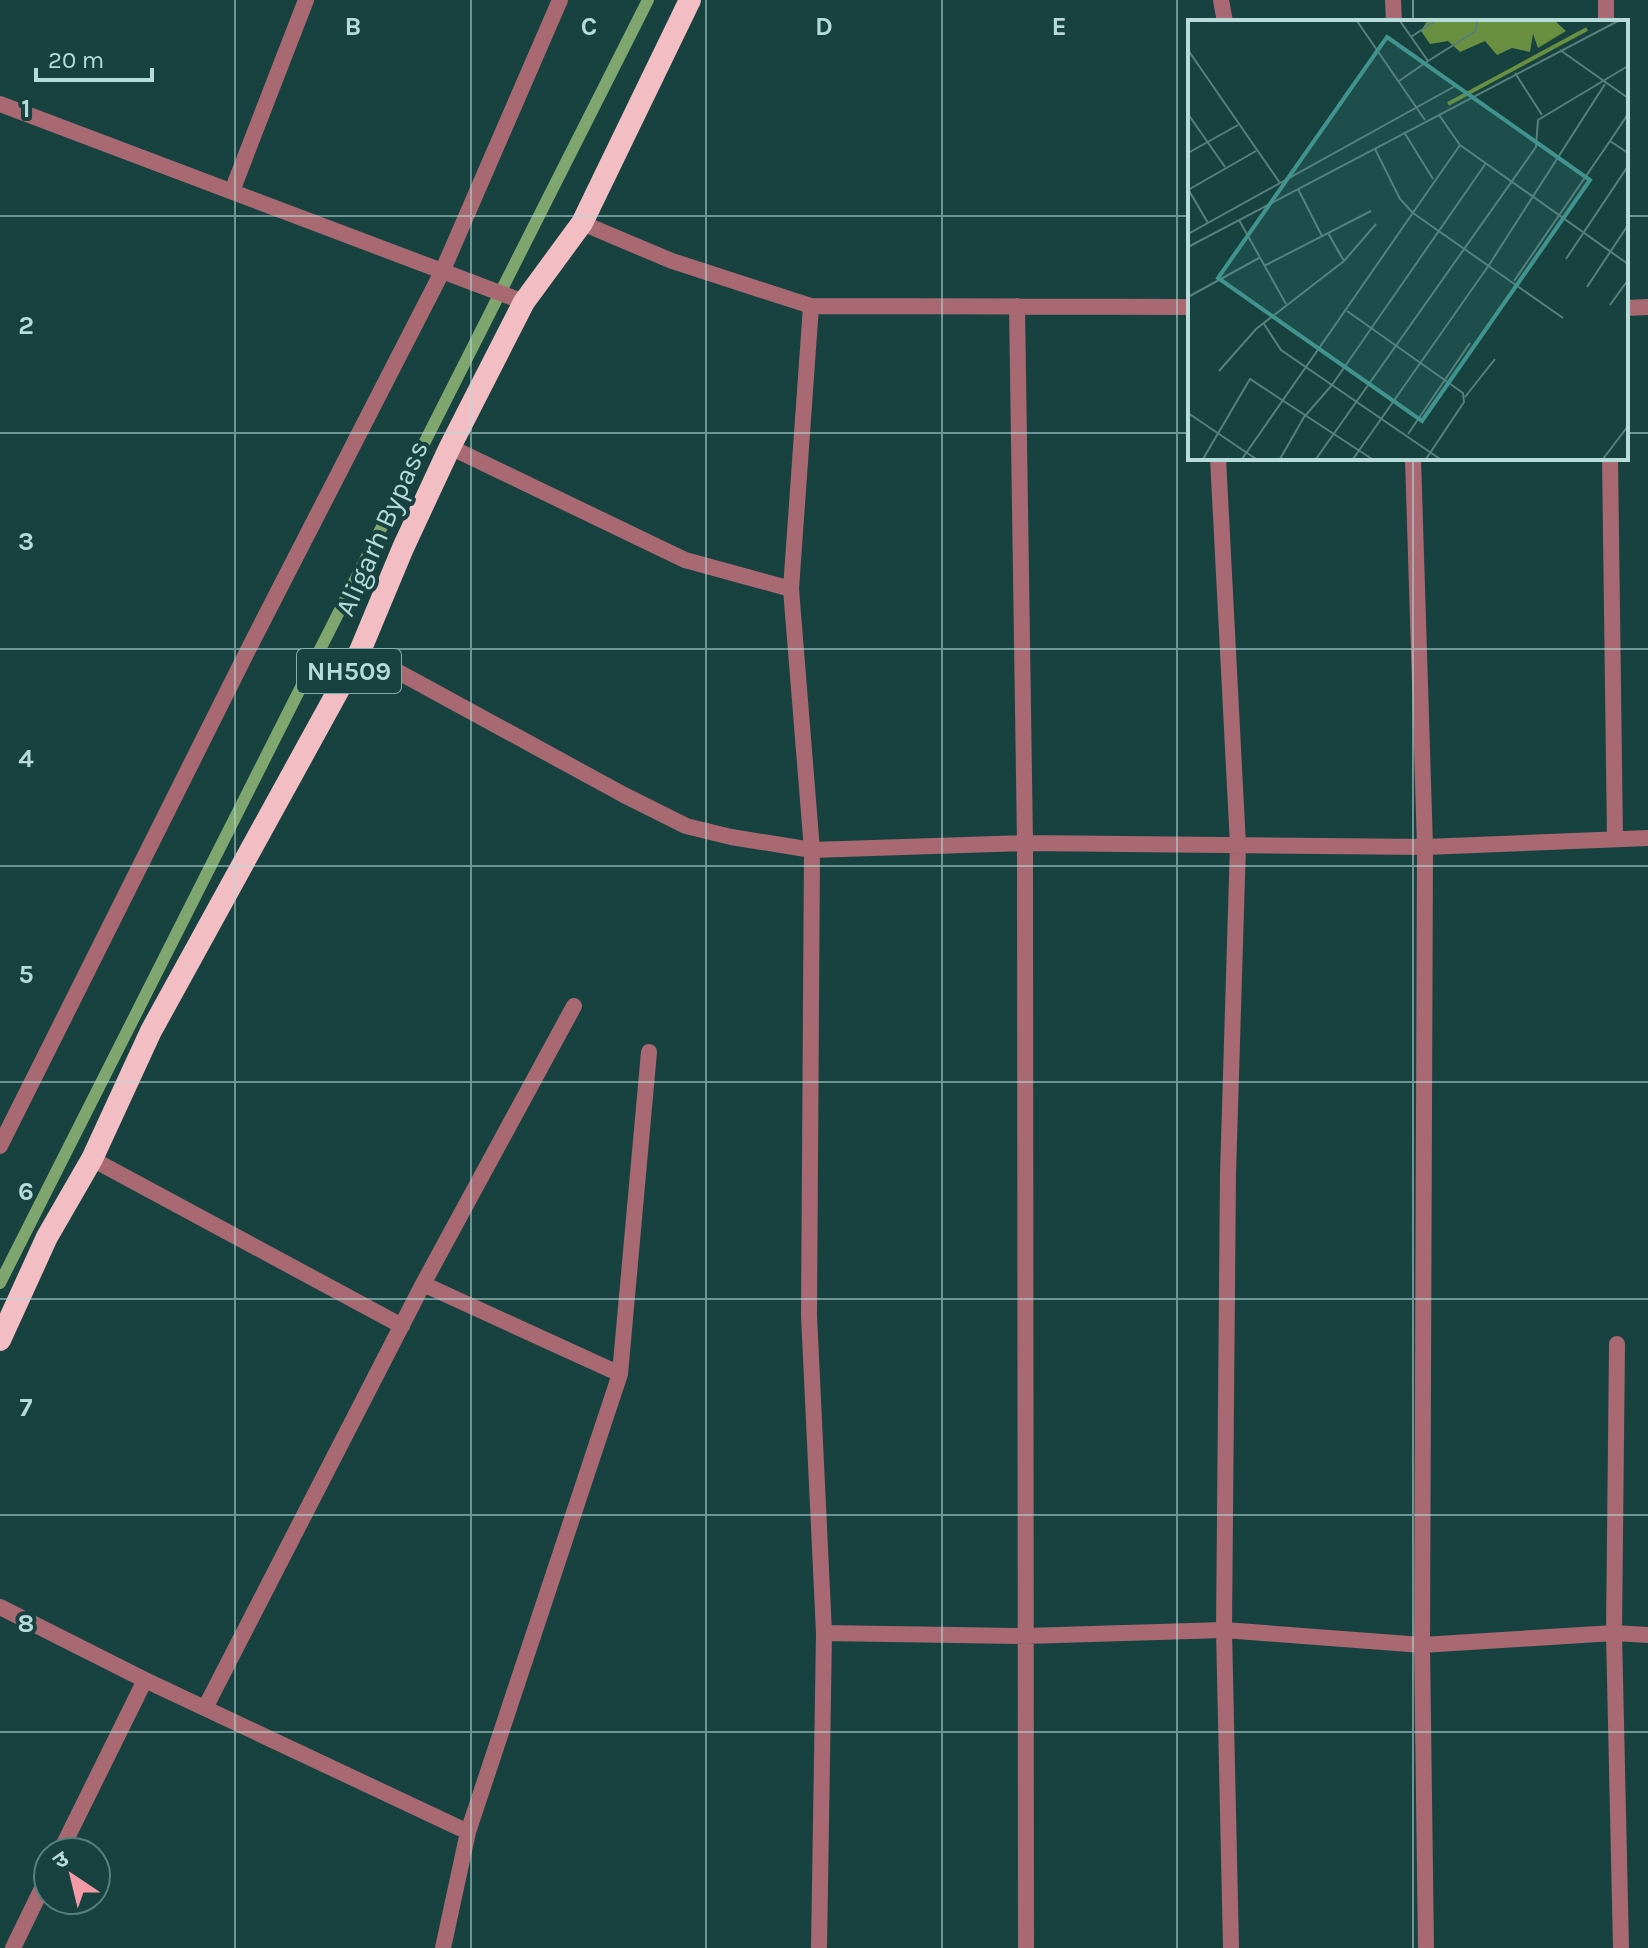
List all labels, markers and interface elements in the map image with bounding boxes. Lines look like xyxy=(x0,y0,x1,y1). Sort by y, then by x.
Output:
text: B xyxy=(345,11,361,42)
text: C xyxy=(581,11,597,42)
text: D xyxy=(815,11,833,42)
text: E xyxy=(1051,11,1067,42)
inset map xyxy=(1188,20,1628,460)
scale bar xyxy=(36,32,152,82)
text: 20 m xyxy=(48,46,104,74)
text: 1 xyxy=(21,93,31,124)
text: 2 xyxy=(18,310,34,341)
street label: Aligarh Bypass xyxy=(328,435,435,621)
text: 3 xyxy=(18,526,34,557)
road number: NH509 xyxy=(297,649,401,693)
text: 4 xyxy=(18,743,34,774)
text: 5 xyxy=(18,959,34,990)
text: 6 xyxy=(18,1176,34,1207)
text: 7 xyxy=(20,1392,33,1423)
text: 8 xyxy=(18,1608,34,1639)
north arrow xyxy=(32,1836,112,1916)
text: उ xyxy=(48,1845,75,1875)

